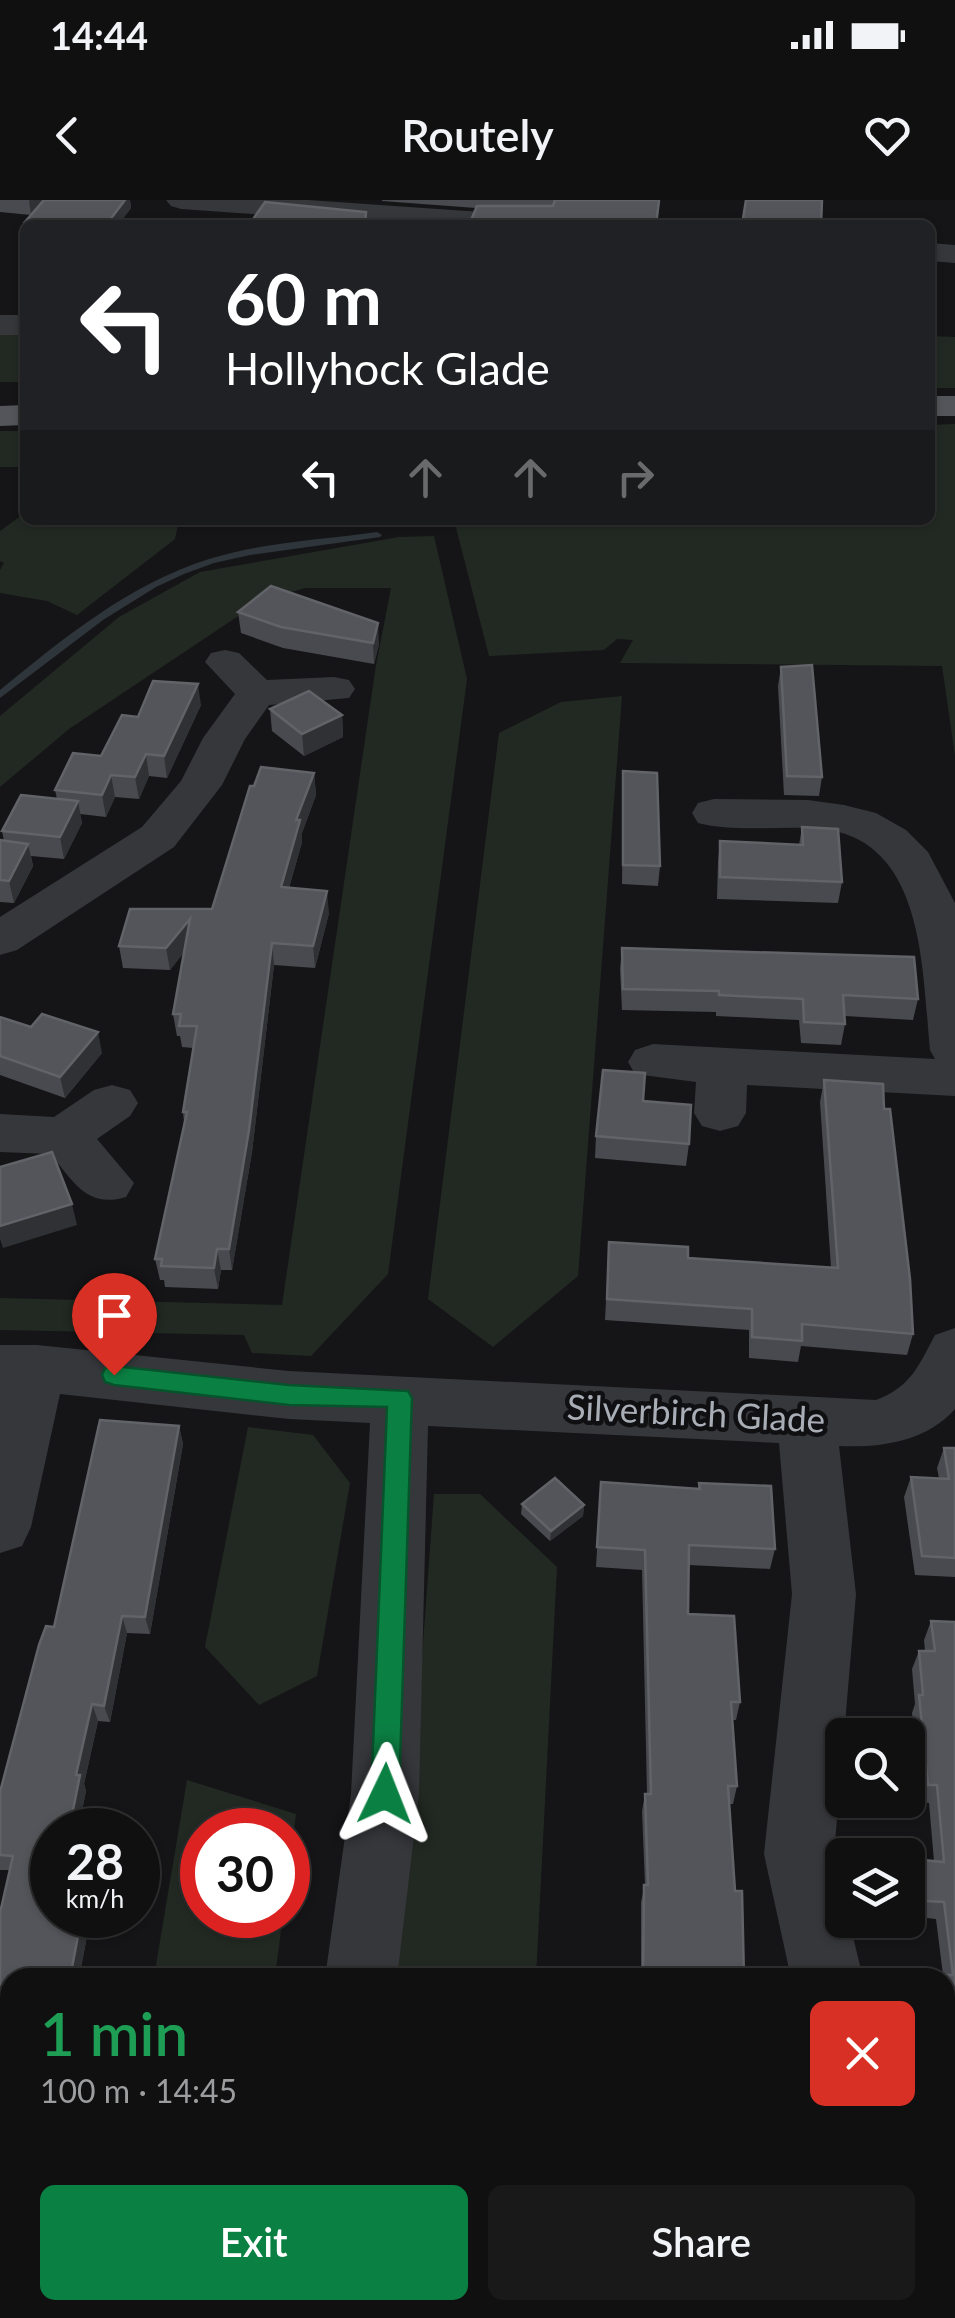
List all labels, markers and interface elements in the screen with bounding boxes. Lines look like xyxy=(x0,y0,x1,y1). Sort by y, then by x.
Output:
text: 14:44 xyxy=(50,12,148,58)
icon: back xyxy=(40,108,95,163)
text: Routely xyxy=(401,108,554,162)
icon: heart xyxy=(860,108,915,163)
text: 60 m xyxy=(225,256,382,340)
icon: left xyxy=(60,260,190,390)
text: Hollyhock Glade xyxy=(225,341,550,395)
icon: left xyxy=(293,450,348,505)
icon: ahead xyxy=(398,450,453,505)
icon: ahead xyxy=(503,450,558,505)
icon: right xyxy=(608,450,663,505)
pin xyxy=(72,1273,157,1376)
icon: arrive xyxy=(87,1288,142,1343)
street label: Silverbirch Glade xyxy=(566,1384,826,1440)
map controls xyxy=(825,1718,925,1938)
button: search xyxy=(825,1718,925,1818)
position arrow xyxy=(333,1742,437,1846)
speed limit sign: 30 xyxy=(180,1808,310,1938)
text: 28 xyxy=(66,1831,124,1891)
button: layers xyxy=(825,1838,925,1938)
text: km/h xyxy=(66,1883,124,1913)
text: 1 min xyxy=(40,1997,188,2069)
button: close xyxy=(810,2001,915,2106)
text: 100 m · 14:45 xyxy=(40,2071,237,2110)
button: Exit xyxy=(40,2185,468,2300)
button: Share xyxy=(488,2185,915,2300)

